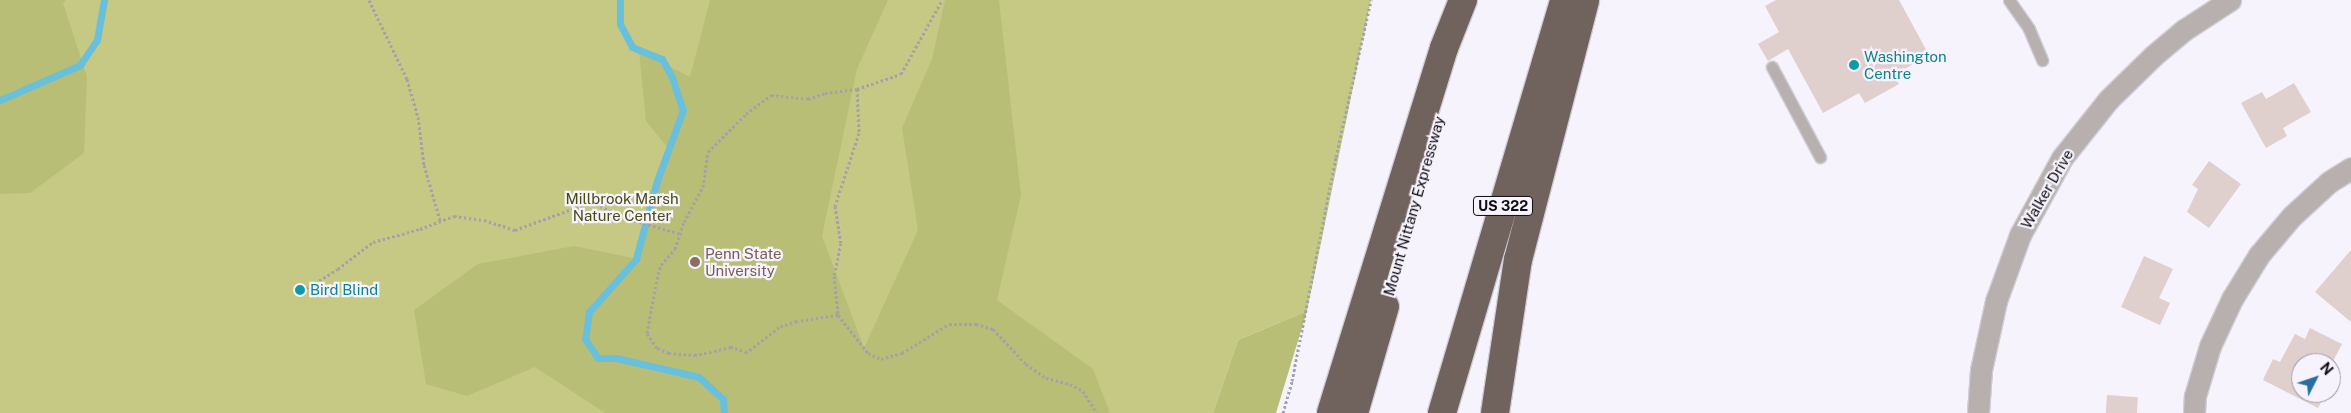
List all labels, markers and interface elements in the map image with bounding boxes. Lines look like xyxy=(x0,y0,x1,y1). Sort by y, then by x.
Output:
place label: Washington Centre xyxy=(1864,47,1947,82)
marker: Washington Centre xyxy=(1848,59,1860,71)
street label: Mount Nittany Expressway xyxy=(1380,114,1448,298)
street label: Walker Drive xyxy=(2017,146,2077,232)
park label: Millbrook Marsh Nature Center xyxy=(565,189,679,224)
road number: US 322 xyxy=(1472,195,1534,218)
place label: Penn State University xyxy=(705,244,782,279)
marker: Penn State University xyxy=(689,256,701,268)
place label: Bird Blind xyxy=(310,281,378,299)
marker: Bird Blind xyxy=(294,284,306,296)
north arrow xyxy=(2291,353,2341,403)
text: N xyxy=(2317,359,2336,378)

